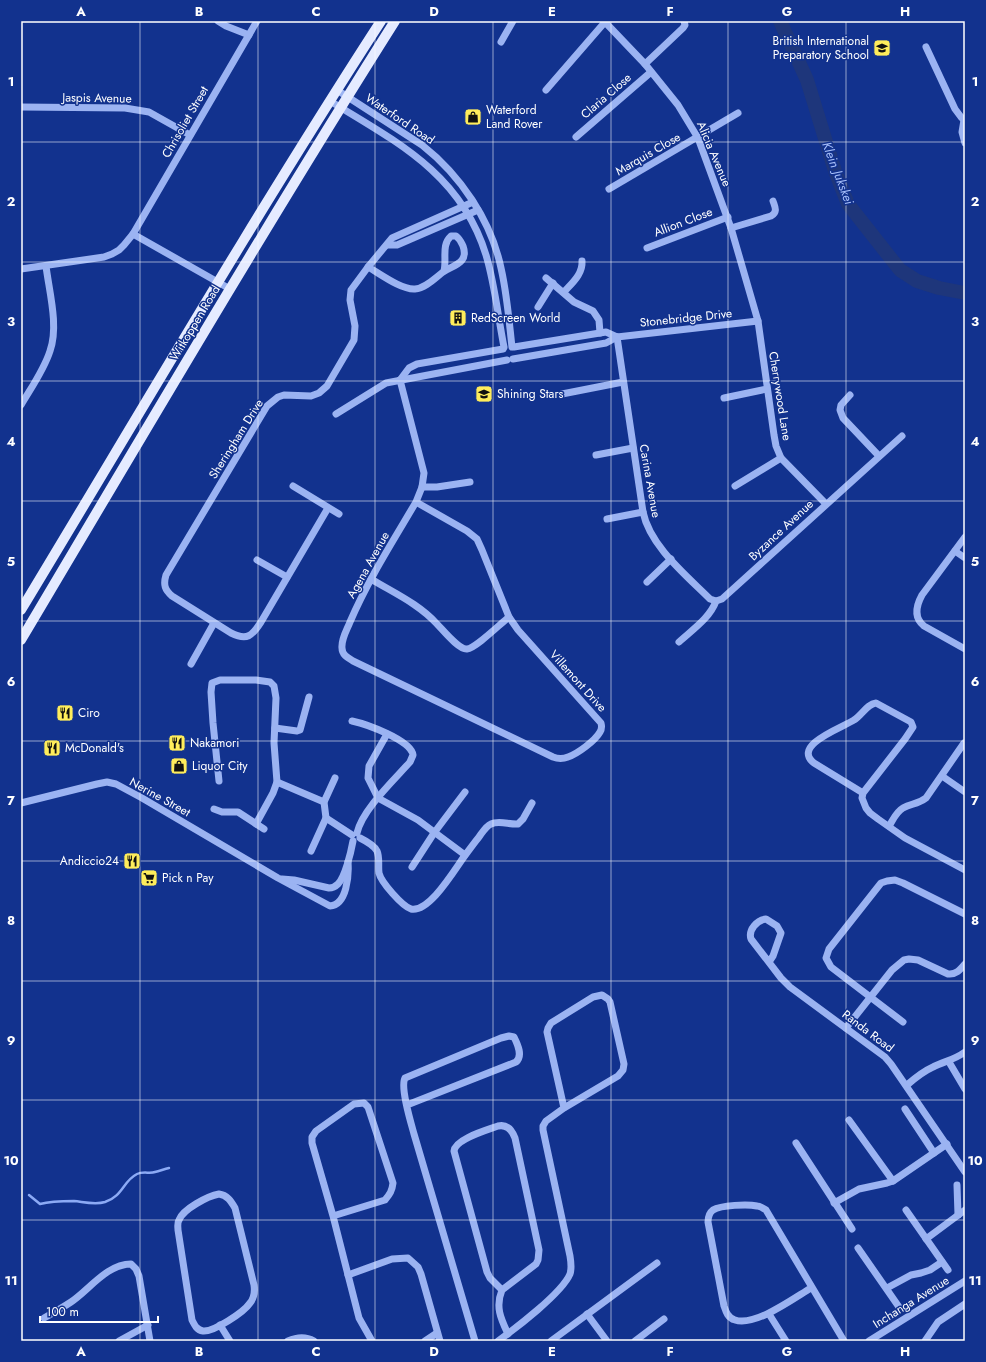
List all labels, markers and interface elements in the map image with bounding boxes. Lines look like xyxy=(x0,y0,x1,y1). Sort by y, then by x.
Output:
text: A xyxy=(75,2,86,21)
text: B xyxy=(195,2,204,21)
text: C xyxy=(311,2,321,21)
text: D xyxy=(429,2,439,21)
text: E xyxy=(548,2,556,21)
text: F xyxy=(666,2,674,21)
text: G xyxy=(782,2,793,21)
text: H xyxy=(900,2,910,21)
place label: British International Preparatory School xyxy=(772,32,869,64)
school or university icon: British International Preparatory School xyxy=(872,38,892,58)
street label: Claria Close xyxy=(577,69,635,123)
text: 1 xyxy=(8,72,14,91)
text: 1 xyxy=(972,72,978,91)
street label: Chrisoliet Street xyxy=(157,83,213,161)
street label: Jaspis Avenue xyxy=(60,88,132,108)
street label: Waterford Road xyxy=(362,89,438,149)
place label: Waterford Land Rover xyxy=(486,101,543,133)
shop icon: Waterford Land Rover xyxy=(463,107,483,127)
street label: Alicia Avenue xyxy=(692,119,736,189)
street label: Marquis Close xyxy=(612,128,684,180)
water label: Klein Jukskei xyxy=(817,139,859,208)
text: 2 xyxy=(7,192,15,211)
text: 2 xyxy=(971,192,979,211)
street label: Allion Close xyxy=(651,203,715,241)
street label: Witkoppen Road xyxy=(165,282,225,364)
street label: Stonebridge Drive xyxy=(639,304,733,332)
building icon: RedScreen World xyxy=(448,308,468,328)
place label: RedScreen World xyxy=(471,309,560,327)
text: 3 xyxy=(7,312,15,331)
text: 3 xyxy=(971,312,979,331)
street label: Cherrywood Lane xyxy=(764,350,796,442)
school or university icon: Shining Stars xyxy=(474,384,494,404)
place label: Shining Stars xyxy=(497,385,564,403)
street label: Sheringham Drive xyxy=(204,396,268,482)
text: 4 xyxy=(6,432,16,451)
text: 4 xyxy=(970,432,980,451)
street label: Carina Avenue xyxy=(635,443,665,519)
street label: Byzance Avenue xyxy=(745,495,817,565)
street label: Agena Avenue xyxy=(342,528,394,602)
text: 5 xyxy=(7,552,15,571)
text: 5 xyxy=(971,552,979,571)
street label: Villemont Drive xyxy=(545,646,611,716)
text: 6 xyxy=(7,672,16,691)
text: 6 xyxy=(971,672,980,691)
restaurant icon: Ciro xyxy=(55,703,75,723)
place label: Ciro xyxy=(78,704,100,722)
restaurant icon: Nakamori xyxy=(167,733,187,753)
place label: Nakamori xyxy=(190,734,239,752)
restaurant icon: McDonald's xyxy=(42,738,62,758)
place label: McDonald's xyxy=(65,739,124,757)
shop icon: Liquor City xyxy=(169,756,189,776)
place label: Liquor City xyxy=(192,757,248,775)
street label: Nerine Street xyxy=(126,773,194,821)
text: 7 xyxy=(7,791,15,810)
text: 7 xyxy=(971,791,979,810)
restaurant icon: Andiccio24 xyxy=(122,851,142,871)
place label: Andiccio24 xyxy=(60,852,119,870)
supermarket icon: Pick n Pay xyxy=(139,868,159,888)
place label: Pick n Pay xyxy=(162,869,214,887)
text: 8 xyxy=(7,911,15,930)
text: 8 xyxy=(971,911,979,930)
street label: Randa Road xyxy=(838,1005,898,1057)
text: 9 xyxy=(7,1031,16,1050)
text: 9 xyxy=(971,1031,980,1050)
text: 10 xyxy=(3,1151,19,1170)
text: 10 xyxy=(967,1151,983,1170)
text: 11 xyxy=(4,1271,18,1290)
street label: Inchanga Avenue xyxy=(869,1271,953,1333)
text: 11 xyxy=(968,1271,982,1290)
scale bar xyxy=(40,1298,158,1324)
text: 100 m xyxy=(46,1303,79,1321)
text: A xyxy=(75,1342,86,1361)
text: B xyxy=(195,1342,204,1361)
text: C xyxy=(311,1342,321,1361)
text: D xyxy=(429,1342,439,1361)
text: E xyxy=(548,1342,556,1361)
text: F xyxy=(666,1342,674,1361)
text: G xyxy=(782,1342,793,1361)
text: H xyxy=(900,1342,910,1361)

